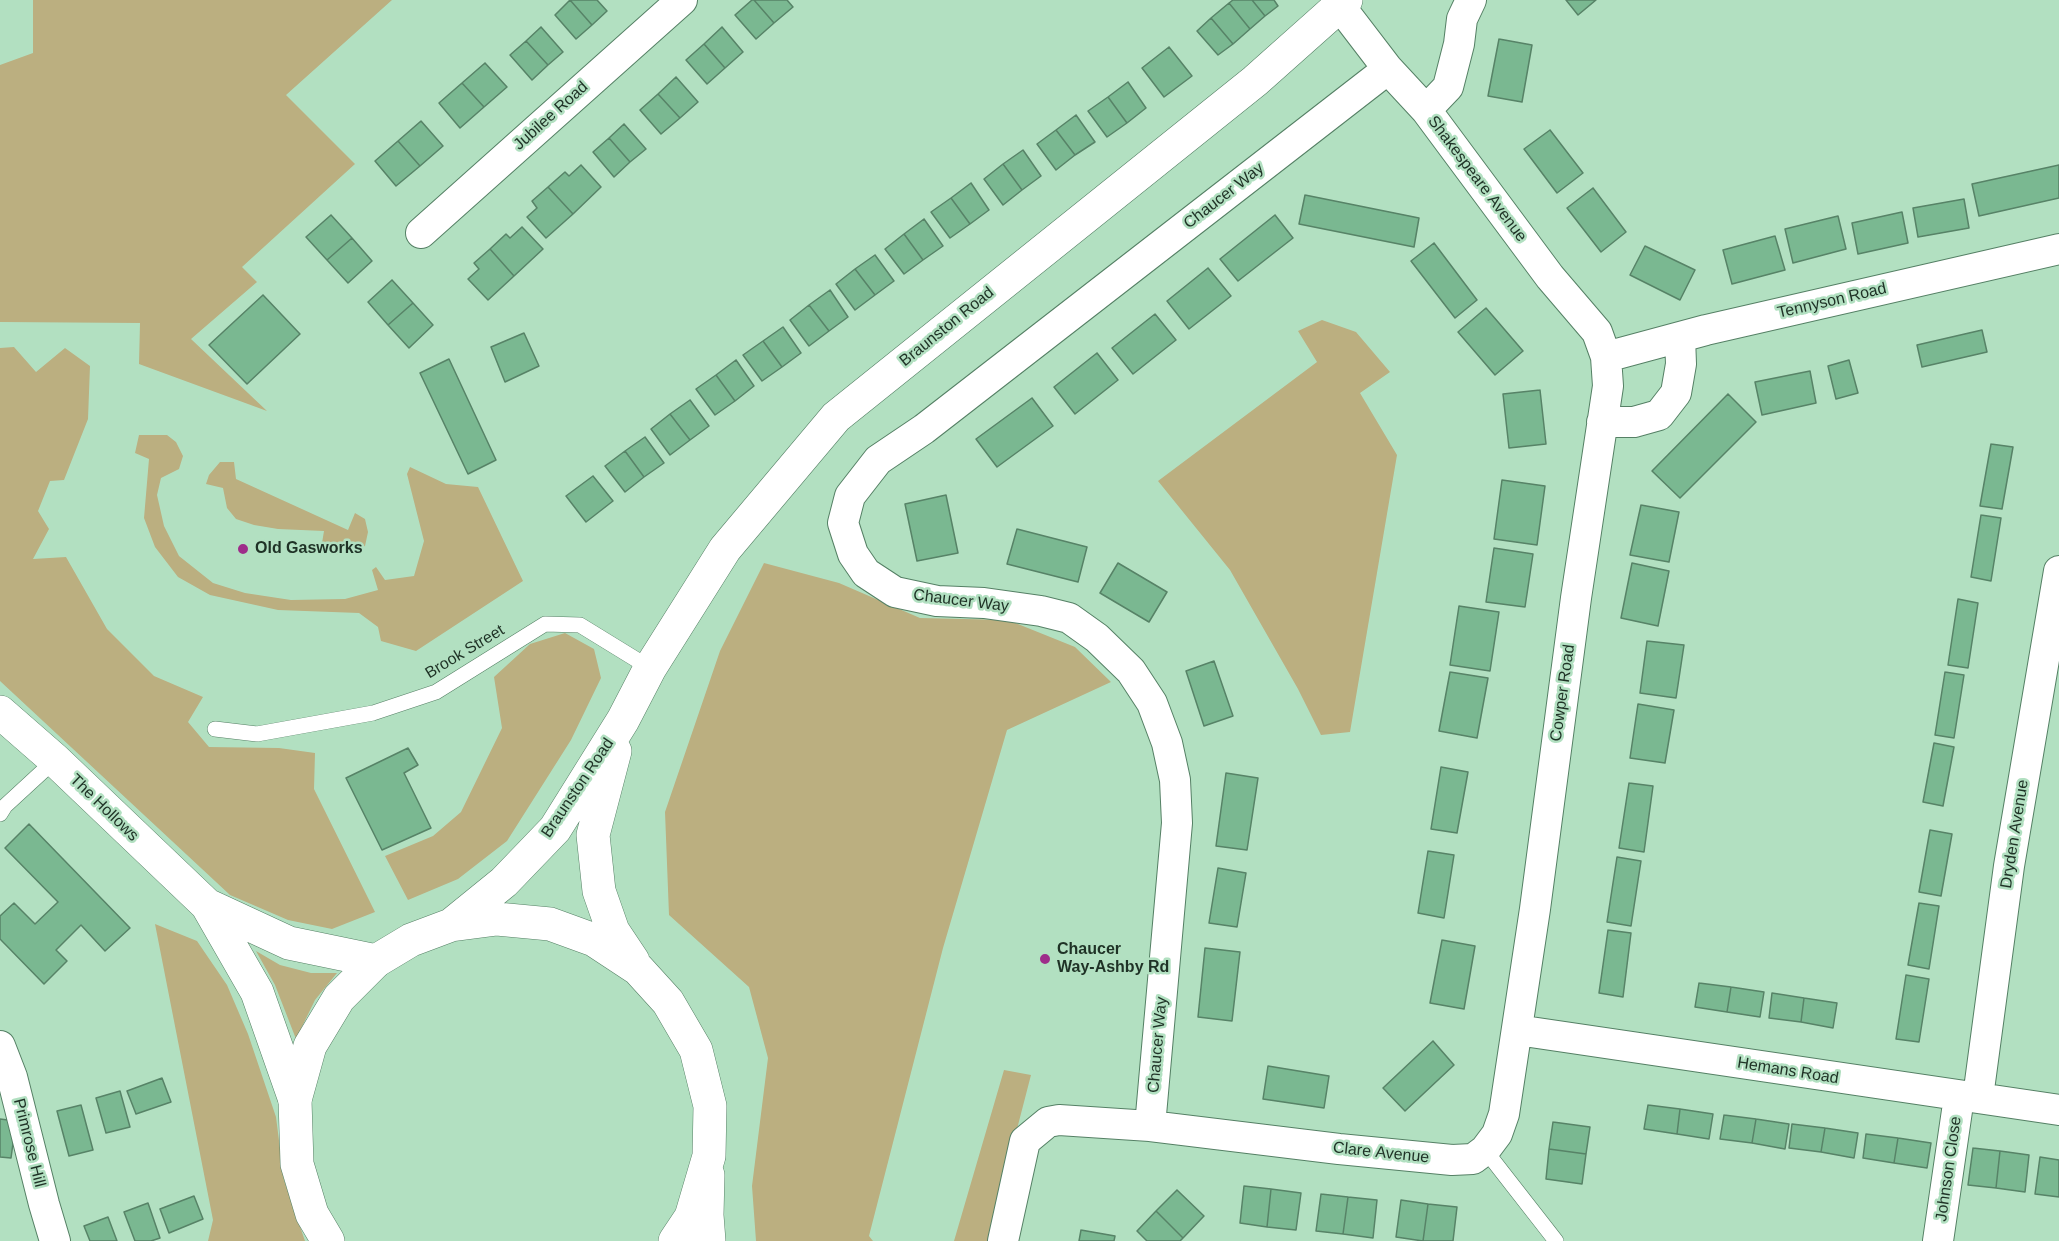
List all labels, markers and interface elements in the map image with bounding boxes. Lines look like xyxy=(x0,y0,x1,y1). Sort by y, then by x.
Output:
street label: Jubilee Road xyxy=(510,78,592,154)
street label: Shakespeare Avenue xyxy=(1423,112,1531,246)
street label: Chaucer Way xyxy=(1180,159,1268,233)
street label: Tennyson Road xyxy=(1776,279,1888,323)
street label: Braunston Road xyxy=(896,283,998,371)
place label: Old Gasworks xyxy=(255,539,363,559)
marker: Old Gasworks xyxy=(236,542,250,556)
street label: Chaucer Way xyxy=(912,586,1010,616)
street label: Brook Street xyxy=(422,621,508,683)
street label: Cowper Road xyxy=(1547,643,1579,743)
street label: Braunston Road xyxy=(538,735,618,841)
street label: The Hollows xyxy=(66,771,142,845)
street label: Dryden Avenue xyxy=(1997,778,2033,890)
place label: Chaucer Way-Ashby Rd xyxy=(1057,940,1169,978)
marker: Chaucer Way-Ashby Rd xyxy=(1038,952,1052,966)
street label: Chaucer Way xyxy=(1144,996,1172,1094)
street label: Hemans Road xyxy=(1736,1054,1840,1088)
street label: Primrose Hill xyxy=(9,1097,49,1189)
street label: Johnson Close xyxy=(1932,1115,1966,1223)
street label: Clare Avenue xyxy=(1332,1138,1430,1168)

